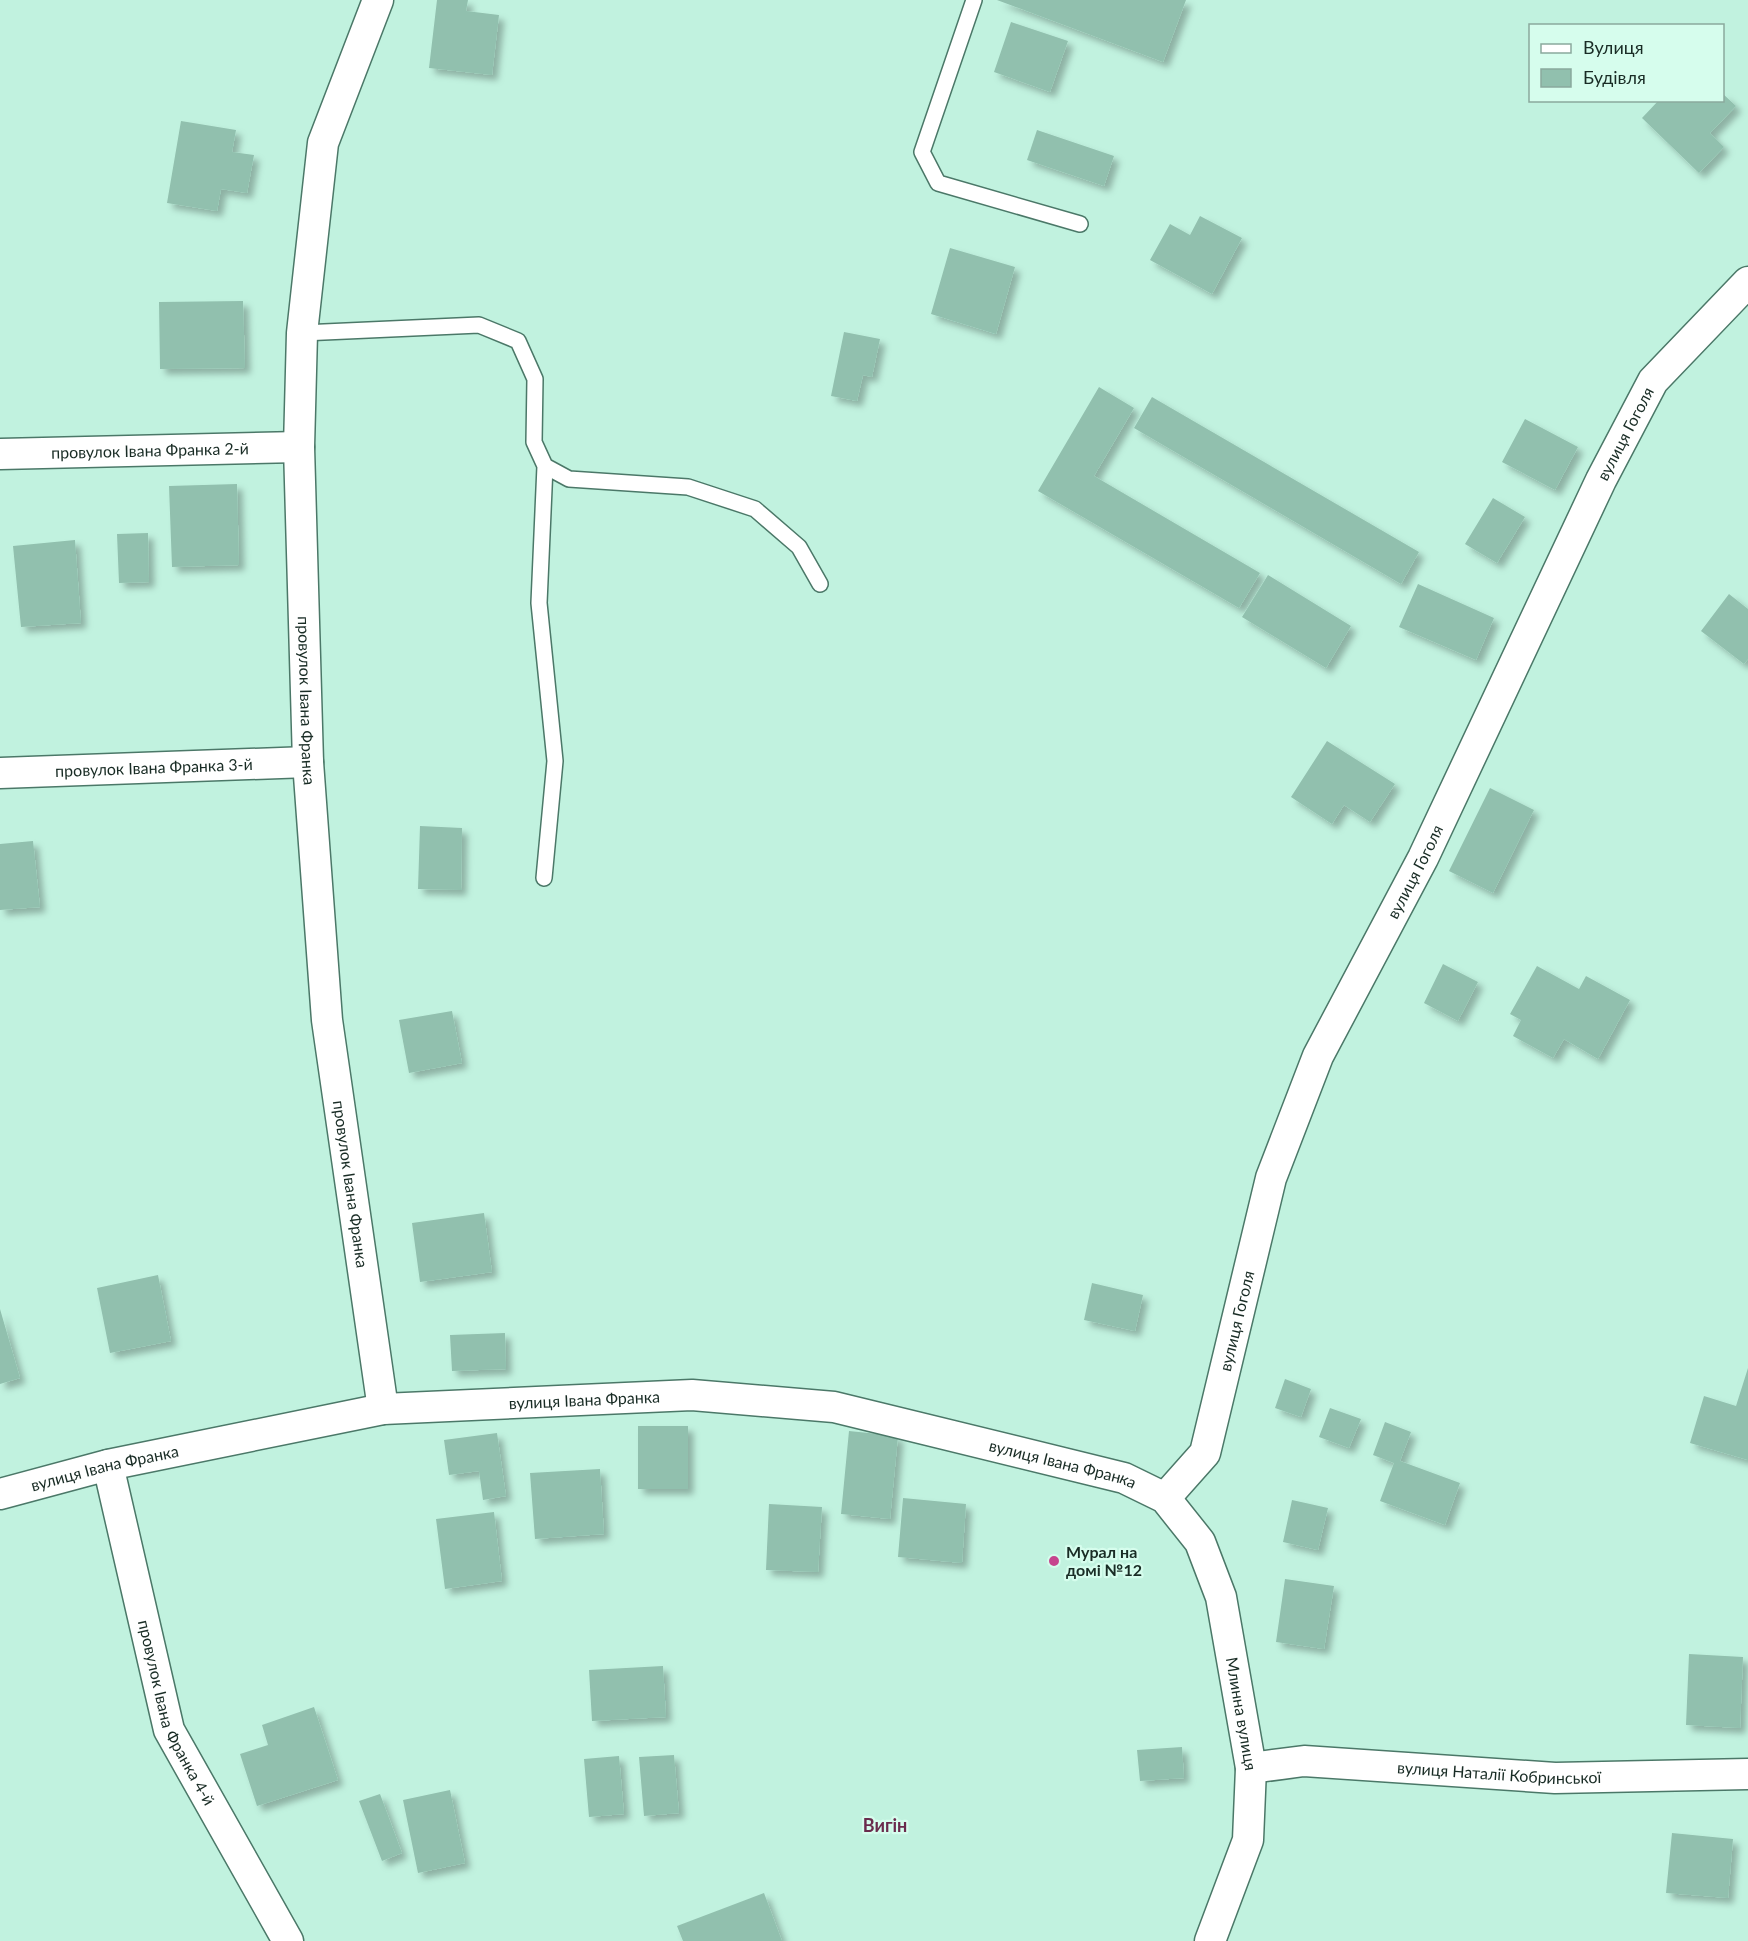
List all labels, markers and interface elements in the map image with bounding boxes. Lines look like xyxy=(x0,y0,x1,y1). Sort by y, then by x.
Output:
legend xyxy=(1529,24,1724,102)
text: Вулиця xyxy=(1583,36,1644,58)
text: Будівля xyxy=(1583,66,1646,88)
street label: вулиця Гоголя xyxy=(1593,384,1657,483)
street label: провулок Івана Франка 2-й xyxy=(51,438,249,462)
street label: провулок Івана Франка xyxy=(295,616,320,786)
street label: провулок Івана Франка 3-й xyxy=(55,754,253,780)
street label: вулиця Гоголя xyxy=(1383,822,1446,922)
street label: провулок Івана Франка xyxy=(330,1099,373,1269)
street label: вулиця Гоголя xyxy=(1215,1269,1257,1373)
street label: вулиця Івана Франка xyxy=(508,1386,660,1412)
street label: вулиця Івана Франка xyxy=(987,1435,1140,1492)
street label: вулиця Івана Франка xyxy=(29,1441,180,1494)
place label: Мурал на домі №12 xyxy=(1066,1542,1142,1579)
marker: Мурал на домі №12 xyxy=(1047,1554,1061,1568)
street label: провулок Івана Франка 4-й xyxy=(135,1618,219,1808)
street label: Млинна вулиця xyxy=(1223,1655,1261,1772)
street label: вулиця Наталії Кобринської xyxy=(1396,1757,1603,1787)
district label: Вигін xyxy=(863,1814,907,1836)

